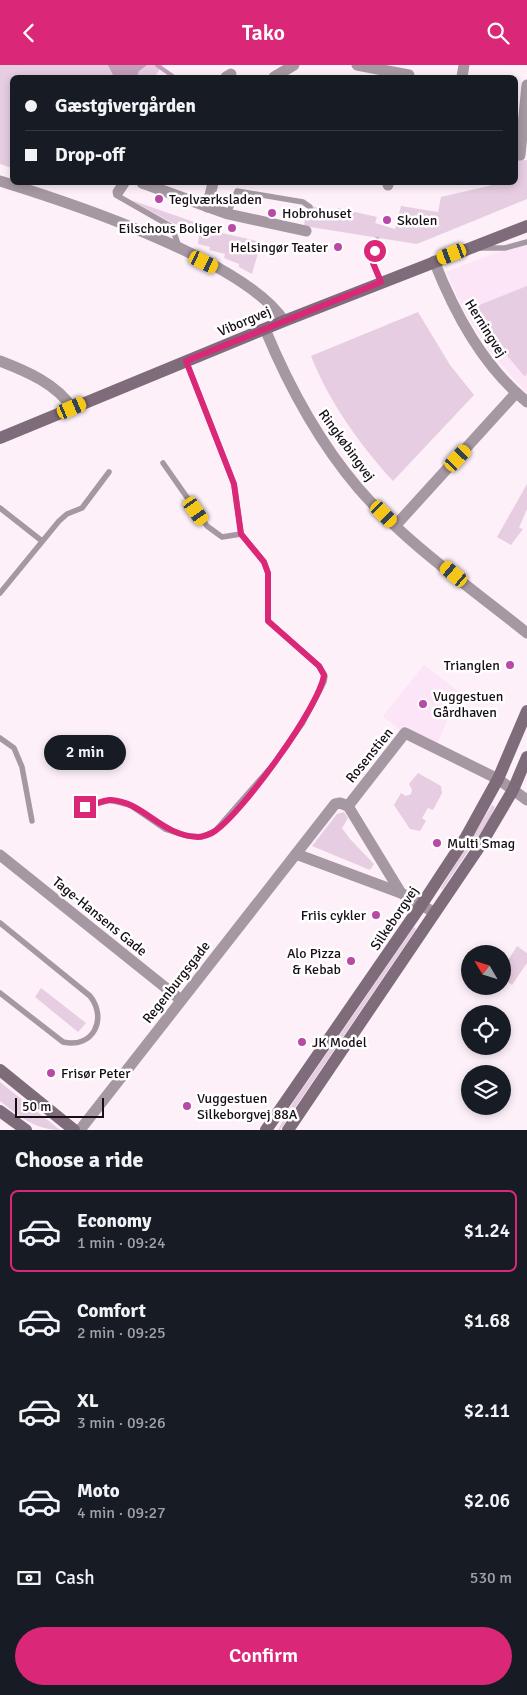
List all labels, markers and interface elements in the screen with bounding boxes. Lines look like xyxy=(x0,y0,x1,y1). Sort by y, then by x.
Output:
icon: back xyxy=(15,19,43,47)
text: Tako xyxy=(242,19,285,46)
icon: search xyxy=(484,19,512,47)
text: Gæstgivergården xyxy=(55,94,196,118)
text: Drop-off xyxy=(55,143,125,167)
place label: Teglværksladen xyxy=(169,191,262,208)
marker: Teglværksladen xyxy=(153,193,165,205)
place label: Hobrohuset xyxy=(282,205,352,222)
marker: Hobrohuset xyxy=(266,207,278,219)
place label: Skolen xyxy=(397,212,437,229)
marker: Skolen xyxy=(381,214,393,226)
place label: Eilschous Boliger xyxy=(119,220,223,237)
marker: Eilschous Boliger xyxy=(226,222,238,234)
place label: Helsingør Teater xyxy=(230,239,329,256)
route start xyxy=(364,240,386,262)
marker: Helsingør Teater xyxy=(332,241,344,253)
car xyxy=(435,242,468,266)
car xyxy=(187,249,220,275)
street label: Herningvej xyxy=(461,296,510,360)
street label: Viborgvej xyxy=(215,303,273,340)
car xyxy=(55,395,88,421)
street label: Ringkøbingvej xyxy=(315,406,378,485)
car xyxy=(442,442,473,474)
car xyxy=(181,494,210,528)
car xyxy=(368,498,399,530)
car xyxy=(437,559,470,589)
place label: Trianglen xyxy=(444,657,500,674)
marker: Trianglen xyxy=(504,659,516,671)
place label: Vuggestuen Gårdhaven xyxy=(433,688,503,721)
marker: Vuggestuen Gårdhaven xyxy=(417,698,429,710)
street label: Rosenstien xyxy=(342,724,397,786)
callout: 2 min xyxy=(44,735,126,769)
text: 2 min xyxy=(66,742,104,762)
route end xyxy=(74,796,96,818)
place label: Multi Smag xyxy=(447,835,515,852)
marker: Multi Smag xyxy=(431,837,443,849)
street label: Tage-Hansens Gade xyxy=(49,873,150,960)
street label: Silkeborgvej xyxy=(367,883,422,954)
place label: Friis cykler xyxy=(301,907,367,924)
marker: Friis cykler xyxy=(370,909,382,921)
street label: Regenburgsgade xyxy=(139,938,214,1027)
place label: Alo Pizza & Kebab xyxy=(287,945,341,978)
north arrow xyxy=(461,945,511,995)
map controls xyxy=(461,945,511,1115)
marker: Alo Pizza & Kebab xyxy=(345,955,357,967)
button: locate xyxy=(461,1005,511,1055)
place label: JK Model xyxy=(312,1034,367,1051)
marker: JK Model xyxy=(296,1036,308,1048)
place label: Frisør Peter xyxy=(61,1065,131,1082)
button: layers xyxy=(461,1065,511,1115)
marker: Frisør Peter xyxy=(45,1067,57,1079)
place label: Vuggestuen Silkeborgvej 88A xyxy=(197,1090,298,1123)
scale bar xyxy=(15,1095,104,1118)
text: 50 m xyxy=(22,1098,51,1115)
marker: Vuggestuen Silkeborgvej 88A xyxy=(181,1100,193,1112)
text: Choose a ride xyxy=(15,1146,143,1173)
icon: car xyxy=(17,1209,62,1254)
text: Economy xyxy=(77,1209,151,1233)
text: $1.24 xyxy=(464,1219,510,1243)
text: 1 min · 09:24 xyxy=(77,1233,166,1253)
icon: car xyxy=(17,1299,62,1344)
text: Comfort xyxy=(77,1299,146,1323)
text: $1.68 xyxy=(464,1309,510,1333)
text: 2 min · 09:25 xyxy=(77,1323,166,1343)
icon: car xyxy=(17,1389,62,1434)
text: XL xyxy=(77,1389,99,1413)
text: $2.11 xyxy=(464,1399,510,1423)
text: 3 min · 09:26 xyxy=(77,1413,166,1433)
icon: car xyxy=(17,1479,62,1524)
text: Moto xyxy=(77,1479,120,1503)
text: $2.06 xyxy=(464,1489,510,1513)
text: 4 min · 09:27 xyxy=(77,1503,166,1523)
icon: cash xyxy=(15,1564,43,1592)
text: Cash xyxy=(55,1566,95,1590)
text: 530 m xyxy=(470,1568,512,1588)
button: Confirm xyxy=(15,1627,512,1685)

